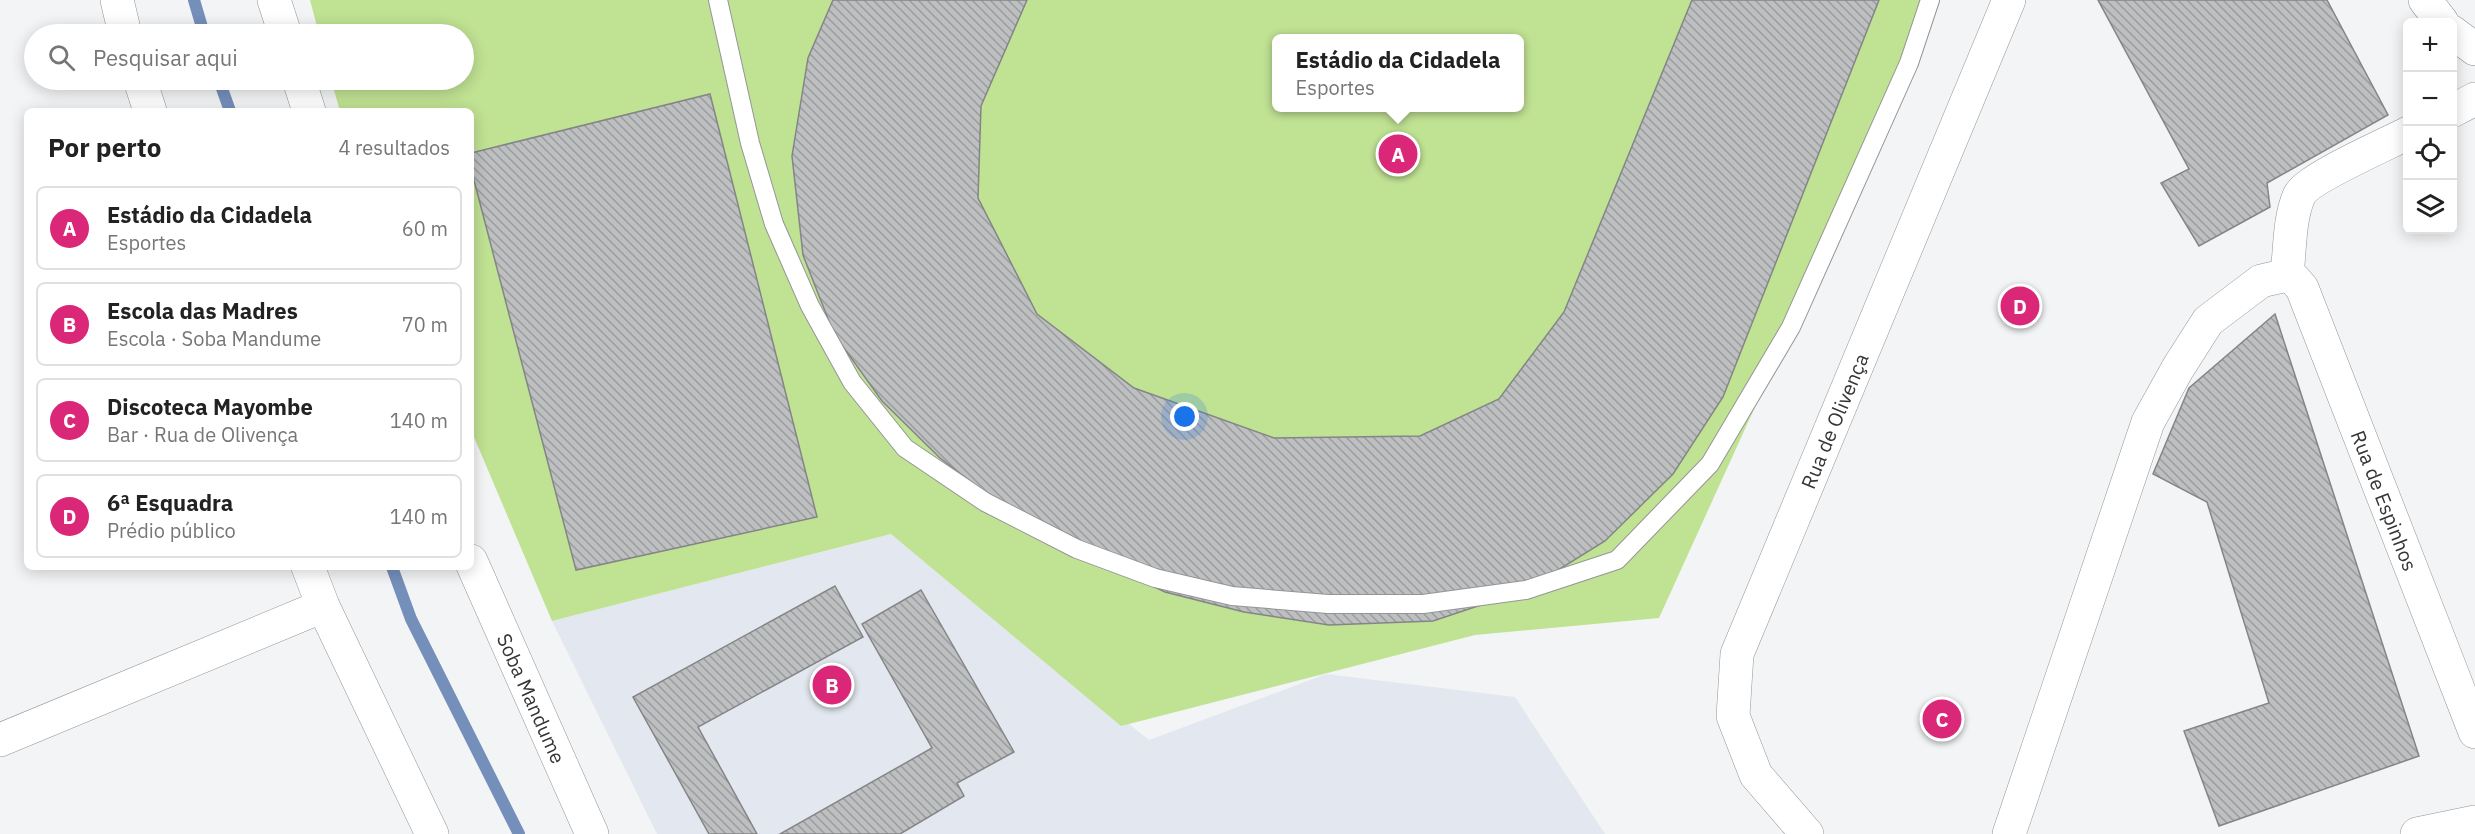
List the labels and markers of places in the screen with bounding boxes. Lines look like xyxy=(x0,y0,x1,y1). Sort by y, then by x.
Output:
pin: A xyxy=(1378,132,1418,176)
pin: D xyxy=(2000,284,2040,328)
pin: B xyxy=(812,662,852,708)
pin: C xyxy=(1922,696,1962,742)

